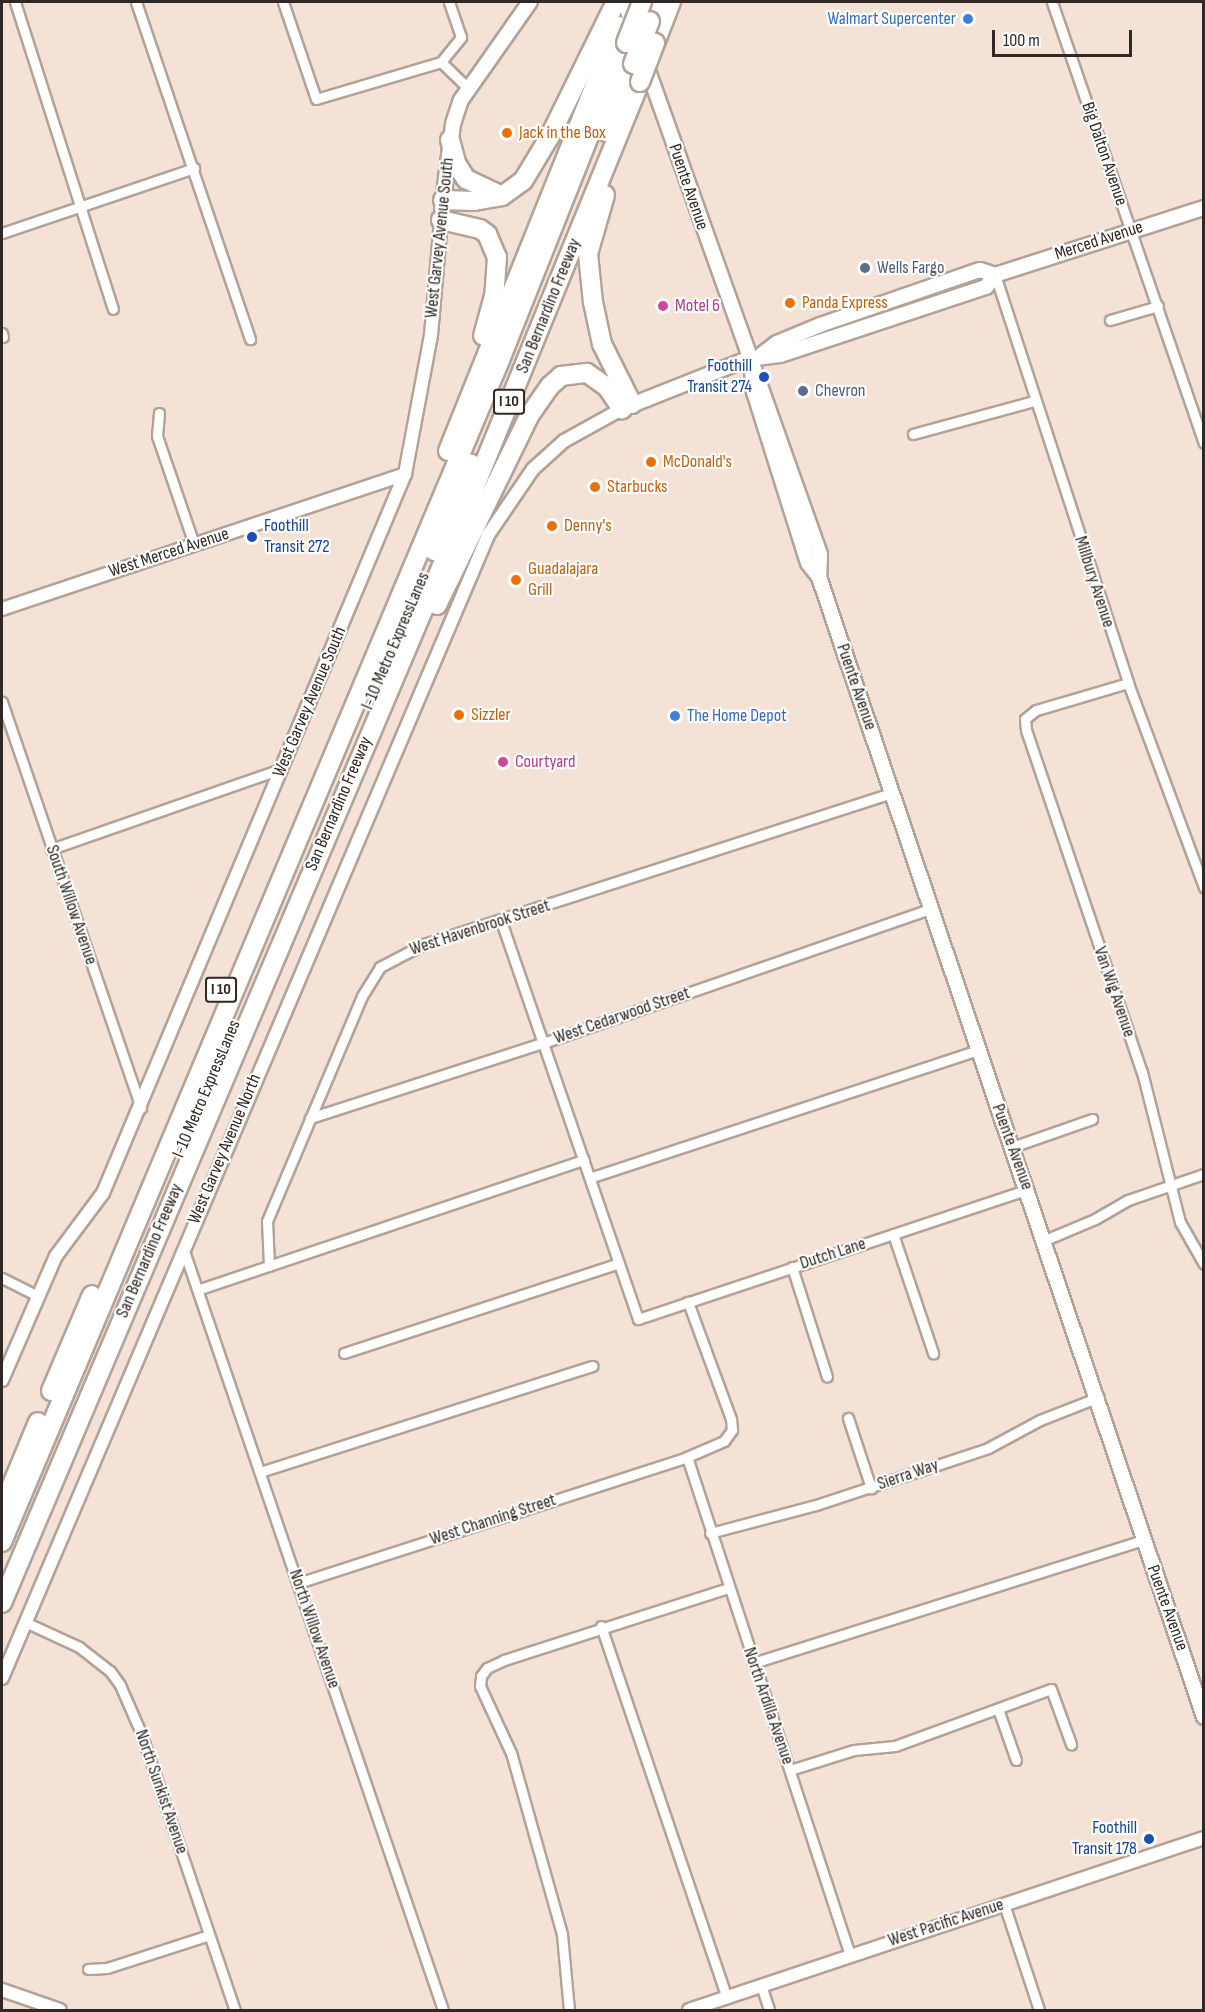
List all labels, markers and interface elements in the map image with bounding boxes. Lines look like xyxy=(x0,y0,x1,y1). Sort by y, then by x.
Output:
place label: Walmart Supercenter xyxy=(828,8,956,30)
marker: Walmart Supercenter xyxy=(961,12,975,26)
scale bar xyxy=(995,18,1134,56)
text: 100 m xyxy=(1003,30,1040,51)
street label: Big Dalton Avenue xyxy=(1076,100,1132,208)
place label: Jack in the Box xyxy=(519,122,606,144)
marker: Jack in the Box xyxy=(500,126,514,140)
street label: Puente Avenue xyxy=(663,141,713,233)
street label: West Garvey Avenue South xyxy=(421,157,459,319)
street label: Merced Avenue xyxy=(1052,217,1146,265)
street label: San Bernardino Freeway xyxy=(512,235,586,377)
place label: Wells Fargo xyxy=(877,257,944,279)
marker: Wells Fargo xyxy=(858,261,872,275)
place label: Panda Express xyxy=(802,292,888,314)
place label: Motel 6 xyxy=(675,295,720,317)
marker: Panda Express xyxy=(783,296,797,310)
marker: Motel 6 xyxy=(656,299,670,313)
place label: Foothill Transit 274 xyxy=(687,356,752,398)
marker: Foothill Transit 274 xyxy=(757,370,771,384)
place label: Chevron xyxy=(815,380,866,402)
marker: Chevron xyxy=(796,384,810,398)
road number: I 10 xyxy=(492,389,526,415)
place label: McDonald's xyxy=(663,451,732,473)
marker: McDonald's xyxy=(644,455,658,469)
place label: Starbucks xyxy=(607,476,667,498)
marker: Starbucks xyxy=(588,480,602,494)
place label: Denny's xyxy=(564,515,612,537)
place label: Foothill Transit 272 xyxy=(264,516,330,558)
marker: Denny's xyxy=(545,519,559,533)
street label: West Merced Avenue xyxy=(106,523,232,583)
marker: Foothill Transit 272 xyxy=(245,530,259,544)
street label: Millbury Avenue xyxy=(1069,534,1119,630)
place label: Guadalajara Grill xyxy=(528,559,598,602)
street label: I-10 Metro ExpressLanes xyxy=(357,569,435,713)
marker: Guadalajara Grill xyxy=(509,573,523,587)
street label: West Garvey Avenue South xyxy=(269,624,351,780)
street label: Puente Avenue xyxy=(831,641,881,733)
place label: Sizzler xyxy=(471,704,511,726)
place label: The Home Depot xyxy=(687,705,787,727)
marker: Sizzler xyxy=(452,708,466,722)
marker: The Home Depot xyxy=(668,709,682,723)
street label: San Bernardino Freeway xyxy=(301,734,377,874)
place label: Courtyard xyxy=(515,751,575,773)
marker: Courtyard xyxy=(496,755,510,769)
street label: South Willow Avenue xyxy=(40,842,102,968)
street label: West Havenbrook Street xyxy=(407,895,553,961)
street label: Van Wig Avenue xyxy=(1088,944,1140,1040)
road number: I 10 xyxy=(204,977,238,1003)
street label: West Cedarwood Street xyxy=(551,983,693,1049)
street label: I-10 Metro ExpressLanes xyxy=(168,1017,246,1161)
street label: West Garvey Avenue North xyxy=(184,1071,266,1227)
street label: Puente Avenue xyxy=(987,1101,1037,1193)
street label: San Bernardino Freeway xyxy=(112,1181,188,1321)
street label: Dutch Lane xyxy=(797,1233,869,1275)
street label: Sierra Way xyxy=(875,1455,941,1495)
street label: West Channing Street xyxy=(427,1489,559,1551)
street label: Puente Avenue xyxy=(1142,1562,1192,1654)
street label: North Willow Avenue xyxy=(284,1567,344,1691)
street label: North Ardilla Avenue xyxy=(738,1645,798,1767)
street label: North Sunkist Avenue xyxy=(130,1727,192,1857)
place label: Foothill Transit 178 xyxy=(1072,1818,1137,1860)
marker: Foothill Transit 178 xyxy=(1142,1832,1156,1846)
street label: West Pacific Avenue xyxy=(885,1894,1007,1952)

